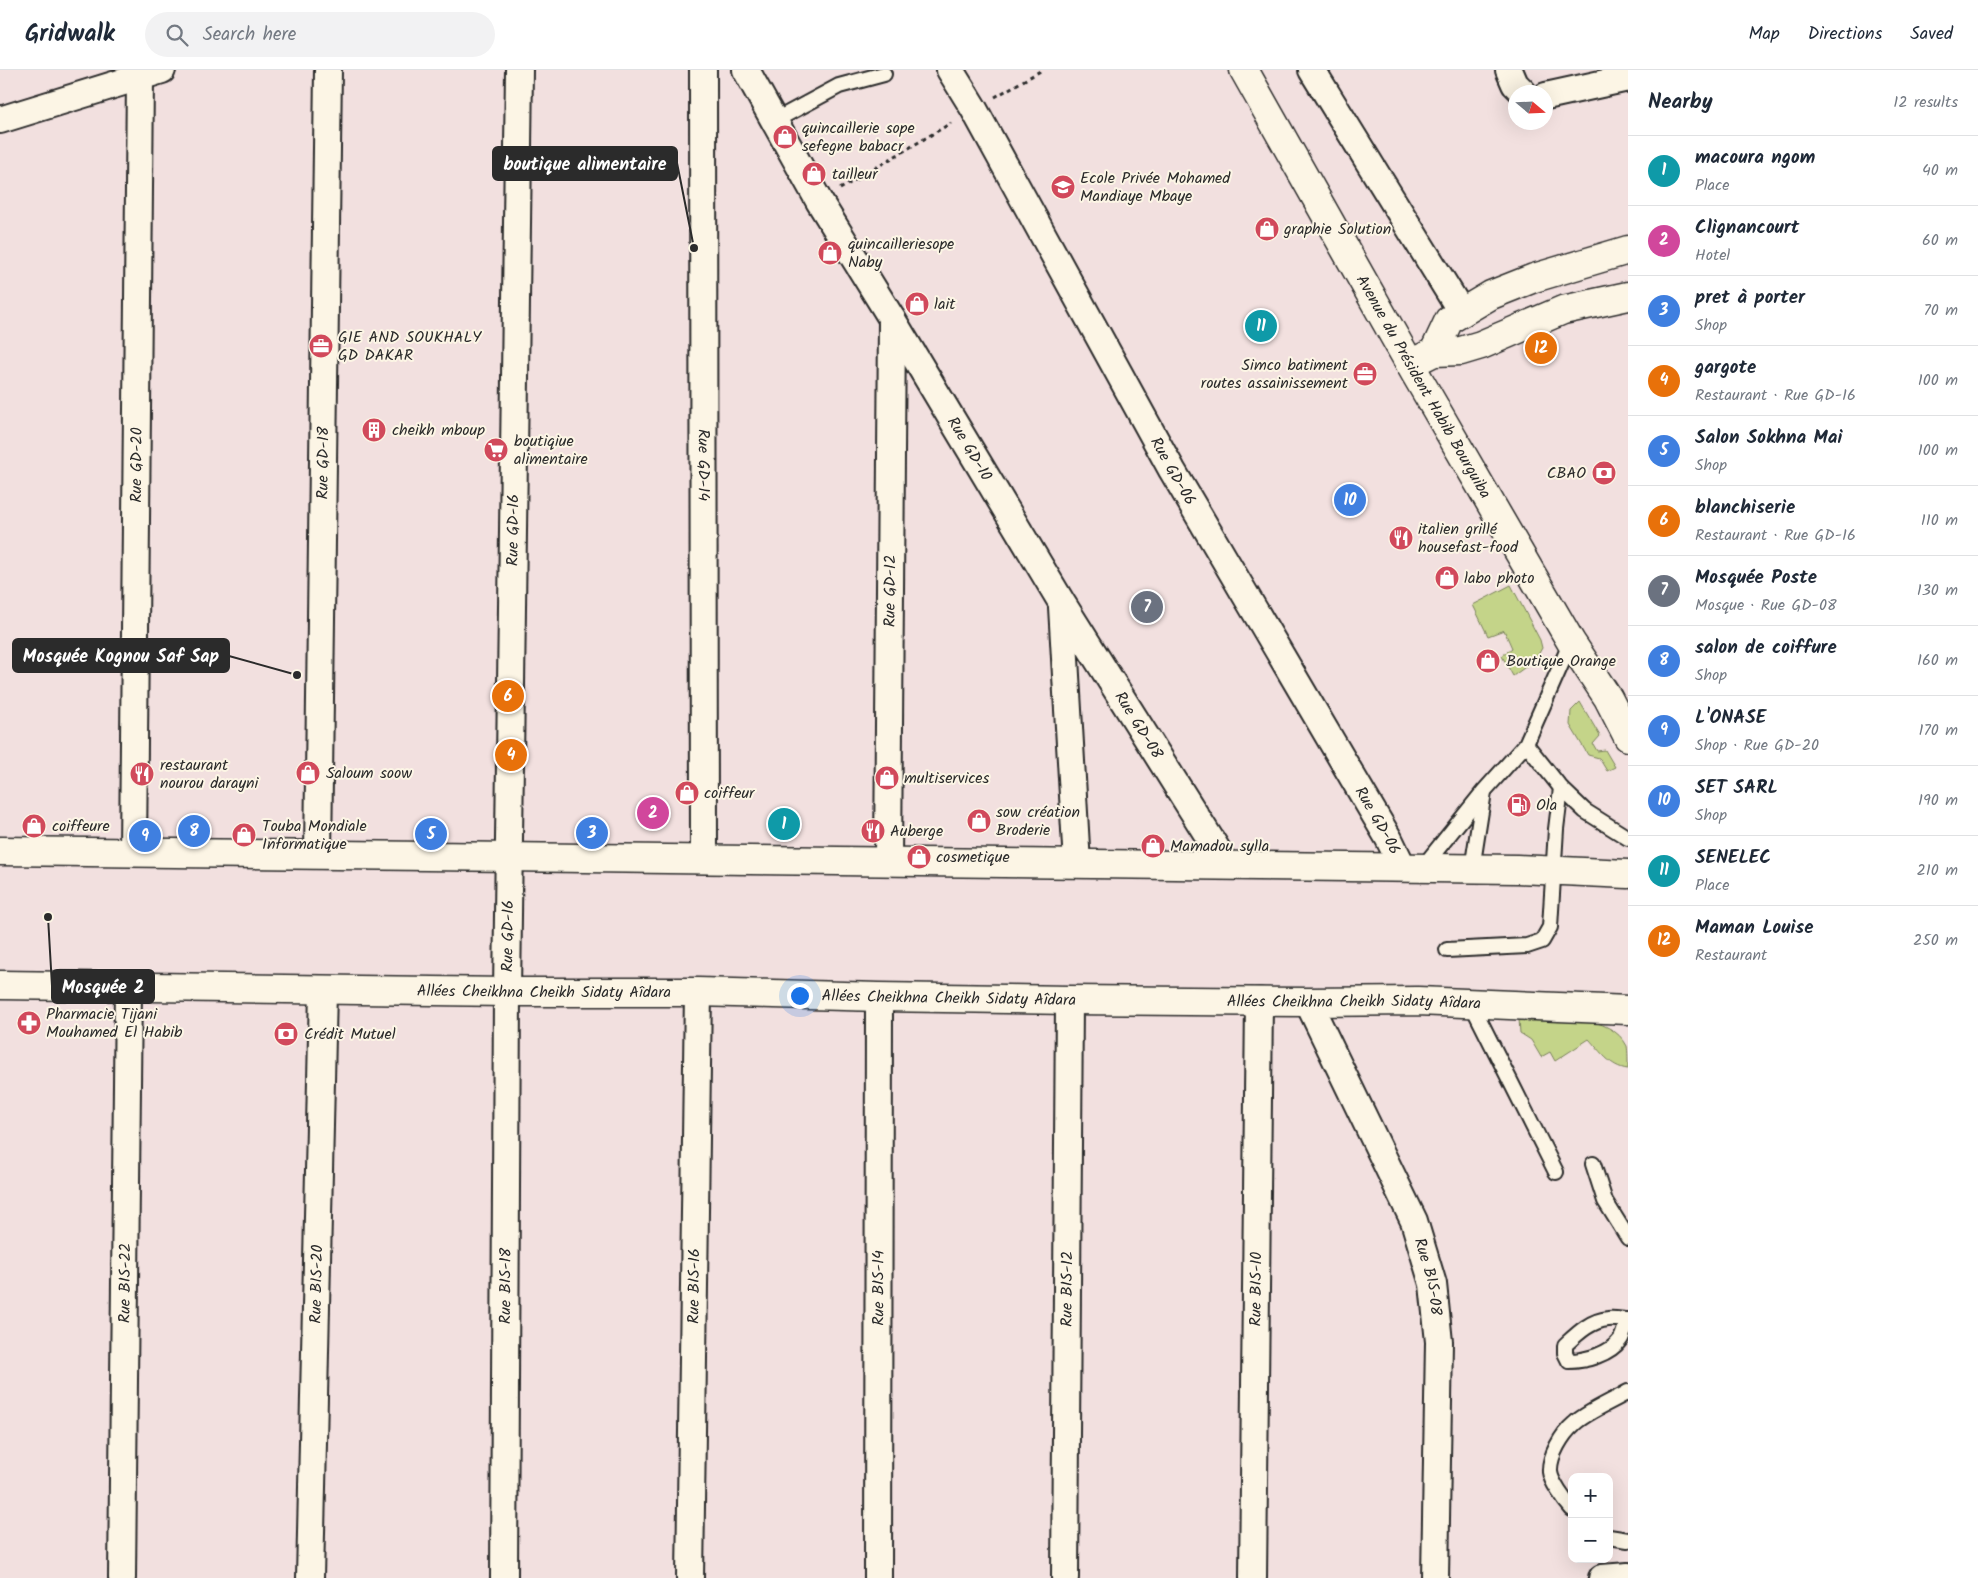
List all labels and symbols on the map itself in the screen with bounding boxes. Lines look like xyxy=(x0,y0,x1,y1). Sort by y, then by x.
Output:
north arrow xyxy=(1508,85,1553,130)
place label: quincaillerie sope sefegne babacr xyxy=(802,116,915,159)
shop icon: quincaillerie sope sefegne babacr xyxy=(772,124,798,150)
callout: boutique alimentaire xyxy=(493,147,677,180)
text: boutique alimentaire xyxy=(503,151,667,180)
shop icon: tailleur xyxy=(801,161,827,187)
place label: tailleur xyxy=(832,162,879,187)
place label: Ecole Privée Mohamed Mandiaye Mbaye xyxy=(1080,166,1231,209)
school or university icon: Ecole Privée Mohamed Mandiaye Mbaye xyxy=(1050,174,1076,200)
shop icon: graphie Solution xyxy=(1254,216,1280,242)
place label: graphie Solution xyxy=(1283,217,1391,242)
place label: quincailleriesope Naby xyxy=(848,232,954,275)
shop icon: quincailleriesope Naby xyxy=(817,240,843,266)
street label: Avenue du Président Habib Bourguiba xyxy=(1349,270,1498,503)
shop icon: lait xyxy=(904,291,930,317)
place label: lait xyxy=(934,292,956,317)
pin: 11 xyxy=(1245,307,1277,345)
place label: GIE AND SOUKHALY GD DAKAR xyxy=(338,325,482,368)
pin: 12 xyxy=(1525,329,1557,367)
office icon: GIE AND SOUKHALY GD DAKAR xyxy=(308,333,334,359)
place label: Simco batiment routes assainissement xyxy=(1201,353,1349,396)
office icon: Simco batiment routes assainissement xyxy=(1352,361,1378,387)
street label: Rue GD-10 xyxy=(941,412,999,486)
building icon: cheikh mboup xyxy=(361,417,387,443)
place label: cheikh mboup xyxy=(392,418,485,443)
street label: Rue GD-18 xyxy=(310,426,336,500)
street label: Rue GD-20 xyxy=(124,427,149,503)
place label: boutiqiue alimentaire xyxy=(514,429,588,472)
street label: Rue GD-14 xyxy=(691,429,716,501)
street label: Rue GD-06 xyxy=(1144,432,1203,510)
supermarket icon: boutiqiue alimentaire xyxy=(483,437,509,463)
bank icon: CBAO xyxy=(1591,460,1617,486)
place label: CBAO xyxy=(1547,461,1586,486)
pin: 10 xyxy=(1334,481,1366,519)
street label: Rue GD-16 xyxy=(500,494,526,566)
place label: italien grillé housefast-food xyxy=(1418,517,1519,560)
restaurant icon: italien grillé housefast-food xyxy=(1388,525,1414,551)
street label: Rue GD-12 xyxy=(877,555,903,627)
shop icon: labo photo xyxy=(1434,565,1460,591)
place label: labo photo xyxy=(1464,566,1534,591)
pin: 7 xyxy=(1131,588,1163,626)
callout: Mosquée Kognou Saf Sap xyxy=(13,639,229,672)
text: Mosquée Kognou Saf Sap xyxy=(23,643,220,672)
shop icon: Boutique Orange xyxy=(1475,648,1501,674)
place label: Boutique Orange xyxy=(1506,649,1616,674)
pin: 6 xyxy=(492,677,524,715)
street label: Rue GD-08 xyxy=(1108,686,1170,764)
pin: 4 xyxy=(495,736,527,774)
place label: restaurant nourou darayni xyxy=(160,753,259,796)
shop icon: Saloum soow xyxy=(295,760,321,786)
restaurant icon: restaurant nourou darayni xyxy=(129,761,155,787)
place label: Saloum soow xyxy=(326,761,412,786)
shop icon: multiservices xyxy=(874,765,900,791)
place label: multiservices xyxy=(904,766,990,791)
shop icon: coiffeur xyxy=(674,780,700,806)
place label: coiffeur xyxy=(704,781,756,806)
street label: Rue GD-06 xyxy=(1348,782,1407,859)
fuel station icon: Ola xyxy=(1506,792,1532,818)
place label: Ola xyxy=(1536,793,1557,818)
pin: 2 xyxy=(637,794,669,832)
place label: sow création Broderie xyxy=(996,800,1080,843)
pin: 1 xyxy=(768,805,800,843)
shop icon: sow création Broderie xyxy=(966,808,992,834)
pin: 8 xyxy=(178,812,210,850)
shop icon: coiffeure xyxy=(21,813,47,839)
place label: coiffeure xyxy=(52,814,110,839)
place label: Touba Mondiale Informatique xyxy=(262,814,367,857)
pin: 3 xyxy=(576,814,608,852)
pin: 5 xyxy=(415,815,447,853)
pin: 9 xyxy=(129,817,161,855)
restaurant icon: Auberge xyxy=(860,818,886,844)
place label: Auberge xyxy=(890,819,943,844)
shop icon: Touba Mondiale Informatique xyxy=(231,822,257,848)
shop icon: Mamadou sylla xyxy=(1140,833,1166,859)
place label: Mamadou sylla xyxy=(1170,834,1269,859)
shop icon: cosmetique xyxy=(906,844,932,870)
place label: cosmetique xyxy=(936,845,1010,870)
street label: Rue GD-16 xyxy=(495,900,521,972)
callout: Mosquée 2 xyxy=(52,970,154,1003)
text: Mosquée 2 xyxy=(62,974,144,1003)
street label: Allées Cheikhna Cheikh Sidaty Aîdara xyxy=(417,978,671,1005)
your location xyxy=(787,983,813,1009)
street label: Allées Cheikhna Cheikh Sidaty Aîdara xyxy=(821,983,1076,1013)
street label: Allées Cheikhna Cheikh Sidaty Aîdara xyxy=(1227,988,1481,1016)
place label: Pharmacie Tijani Mouhamed El Habib xyxy=(46,1002,183,1045)
pharmacy icon: Pharmacie Tijani Mouhamed El Habib xyxy=(16,1010,42,1036)
bank icon: Crédit Mutuel xyxy=(273,1021,299,1047)
place label: Crédit Mutuel xyxy=(304,1022,396,1047)
street label: Rue BIS-08 xyxy=(1407,1235,1449,1317)
street label: Rue BIS-22 xyxy=(112,1243,138,1323)
street label: Rue BIS-20 xyxy=(303,1244,330,1324)
street label: Rue BIS-18 xyxy=(493,1247,518,1324)
street label: Rue BIS-16 xyxy=(681,1248,707,1324)
street label: Rue BIS-14 xyxy=(866,1250,891,1326)
street label: Rue BIS-12 xyxy=(1054,1251,1080,1327)
street label: Rue BIS-10 xyxy=(1243,1252,1269,1327)

